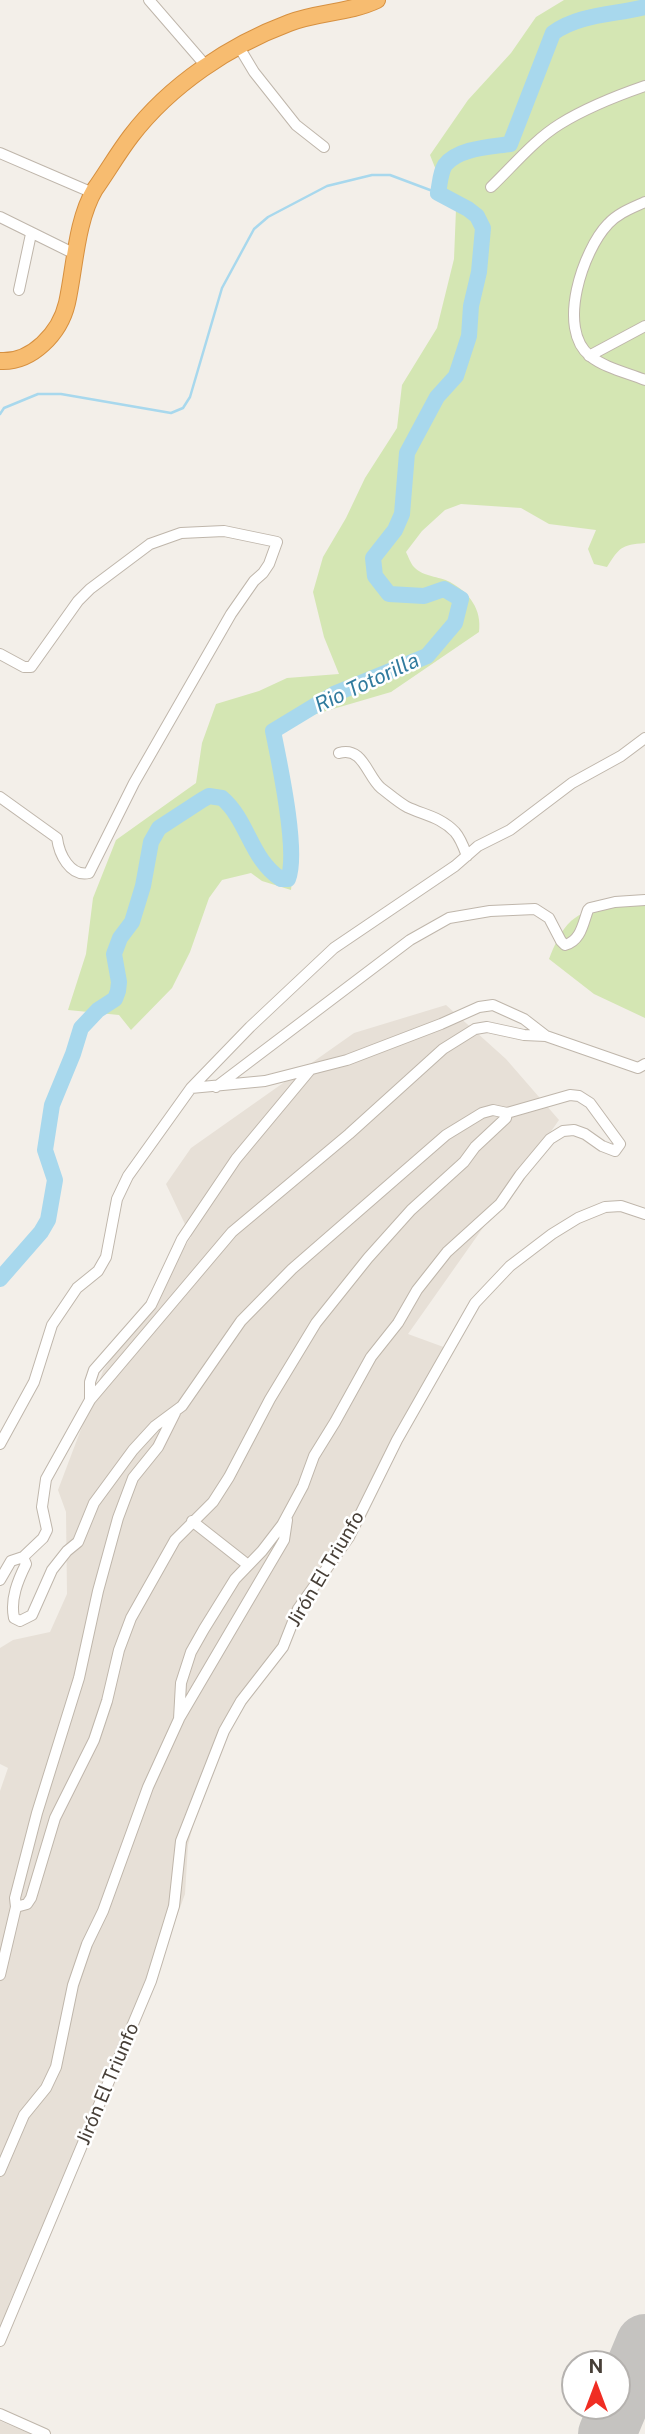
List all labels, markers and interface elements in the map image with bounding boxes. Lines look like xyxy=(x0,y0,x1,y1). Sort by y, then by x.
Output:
water label: Rio Totorilla xyxy=(311,648,423,718)
street label: Jirón El Triunfo xyxy=(283,1507,369,1631)
street label: Jirón El Triunfo xyxy=(72,2020,144,2148)
north arrow xyxy=(561,2350,631,2420)
text: N xyxy=(589,2355,603,2377)

